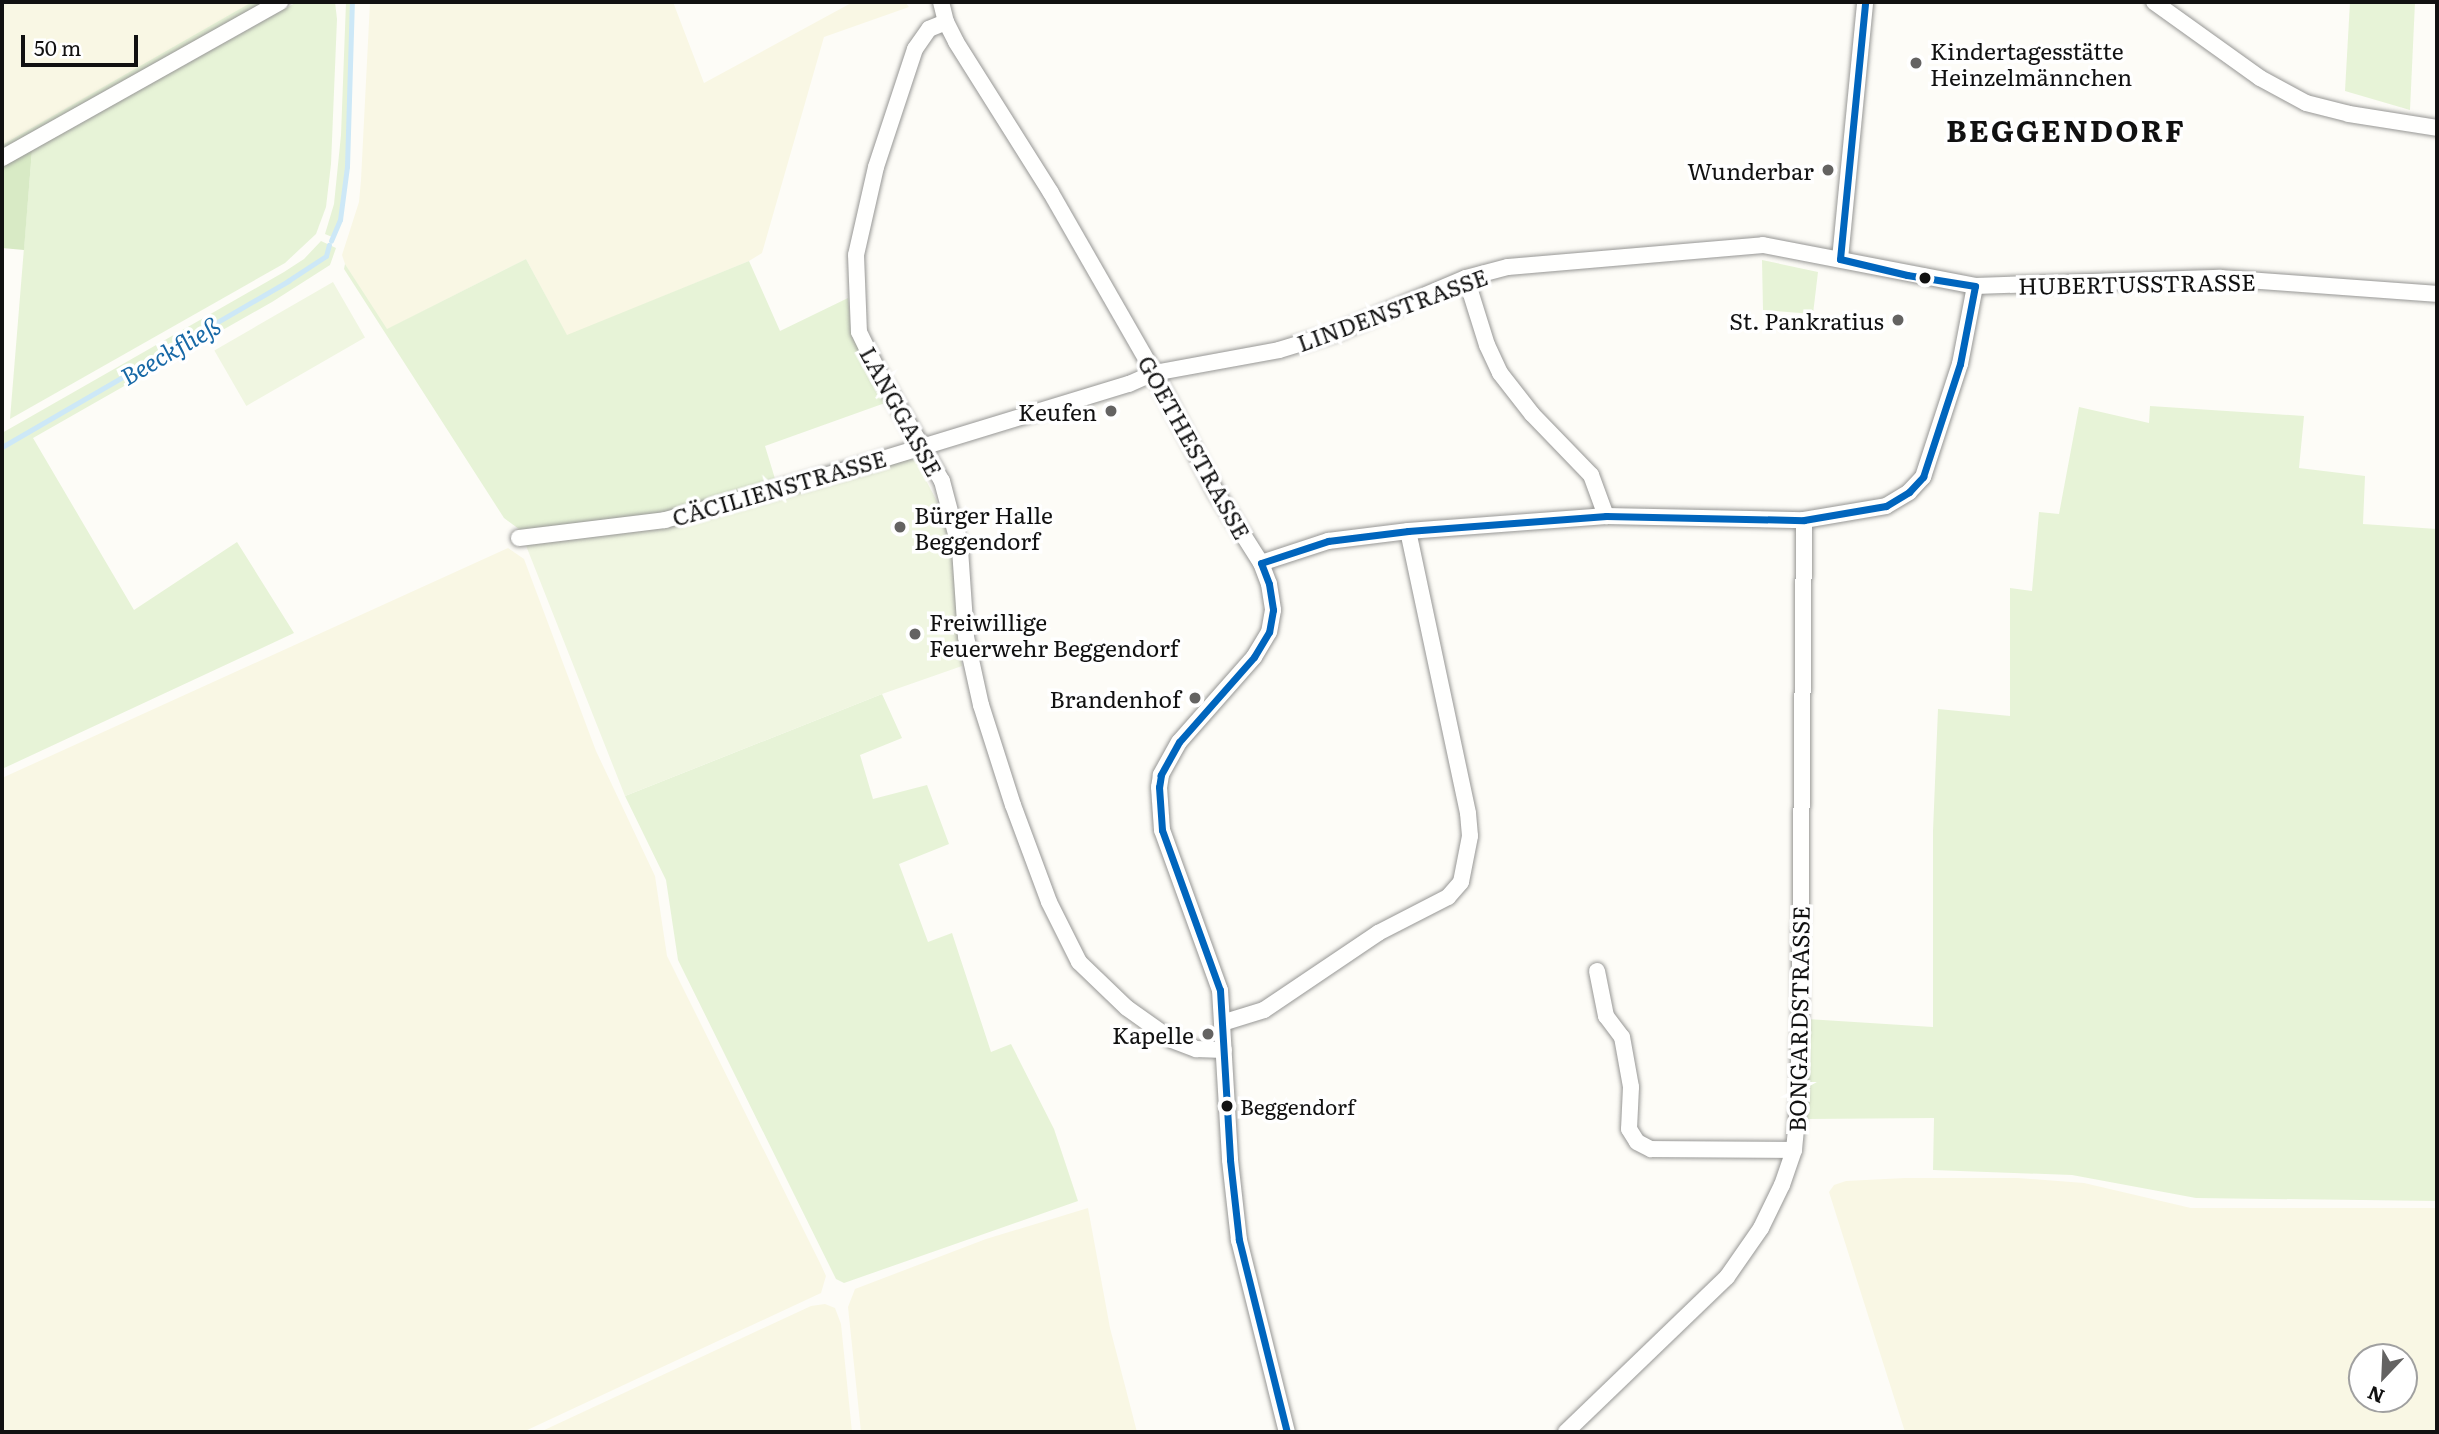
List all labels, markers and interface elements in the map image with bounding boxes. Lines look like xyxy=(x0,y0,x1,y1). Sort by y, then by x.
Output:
scale bar xyxy=(24,21,142,65)
text: 50 m xyxy=(34,31,81,62)
place label: Kindertagesstätte Heinzelmännchen xyxy=(1930,36,2132,90)
marker: Kindertagesstätte Heinzelmännchen xyxy=(1908,55,1924,71)
district label: BEGGENDORF xyxy=(1947,111,2185,147)
place label: Wunderbar xyxy=(1687,156,1814,184)
marker: Wunderbar xyxy=(1820,162,1836,178)
street label: LINDENSTRASSE xyxy=(1293,262,1491,356)
street label: HUBERTUSSTRASSE xyxy=(2018,267,2256,299)
unlabelled marker xyxy=(1918,271,1932,285)
place label: St. Pankratius xyxy=(1729,306,1884,334)
water label: Beeckfließ xyxy=(115,310,225,390)
marker: St. Pankratius xyxy=(1890,312,1906,328)
street label: LANGGASSE xyxy=(855,341,949,481)
street label: GOETHESTRASSE xyxy=(1133,350,1257,544)
place label: Keufen xyxy=(1018,397,1097,425)
marker: Keufen xyxy=(1103,403,1119,419)
street label: CÄCILIENSTRASSE xyxy=(669,443,889,531)
place label: Bürger Halle Beggendorf xyxy=(914,500,1053,554)
marker: Bürger Halle Beggendorf xyxy=(892,519,908,535)
place label: Freiwillige Feuerwehr Beggendorf xyxy=(929,607,1179,661)
marker: Freiwillige Feuerwehr Beggendorf xyxy=(907,626,923,642)
place label: Brandenhof xyxy=(1049,684,1181,712)
marker: Brandenhof xyxy=(1187,690,1203,706)
street label: BONGARDSTRASSE xyxy=(1782,906,1814,1132)
place label: Kapelle xyxy=(1112,1020,1194,1048)
marker: Kapelle xyxy=(1200,1026,1216,1042)
place label: Beggendorf xyxy=(1240,1093,1355,1119)
marker: Beggendorf xyxy=(1220,1099,1234,1113)
north arrow xyxy=(2348,1343,2418,1413)
text: N xyxy=(2363,1379,2388,1411)

